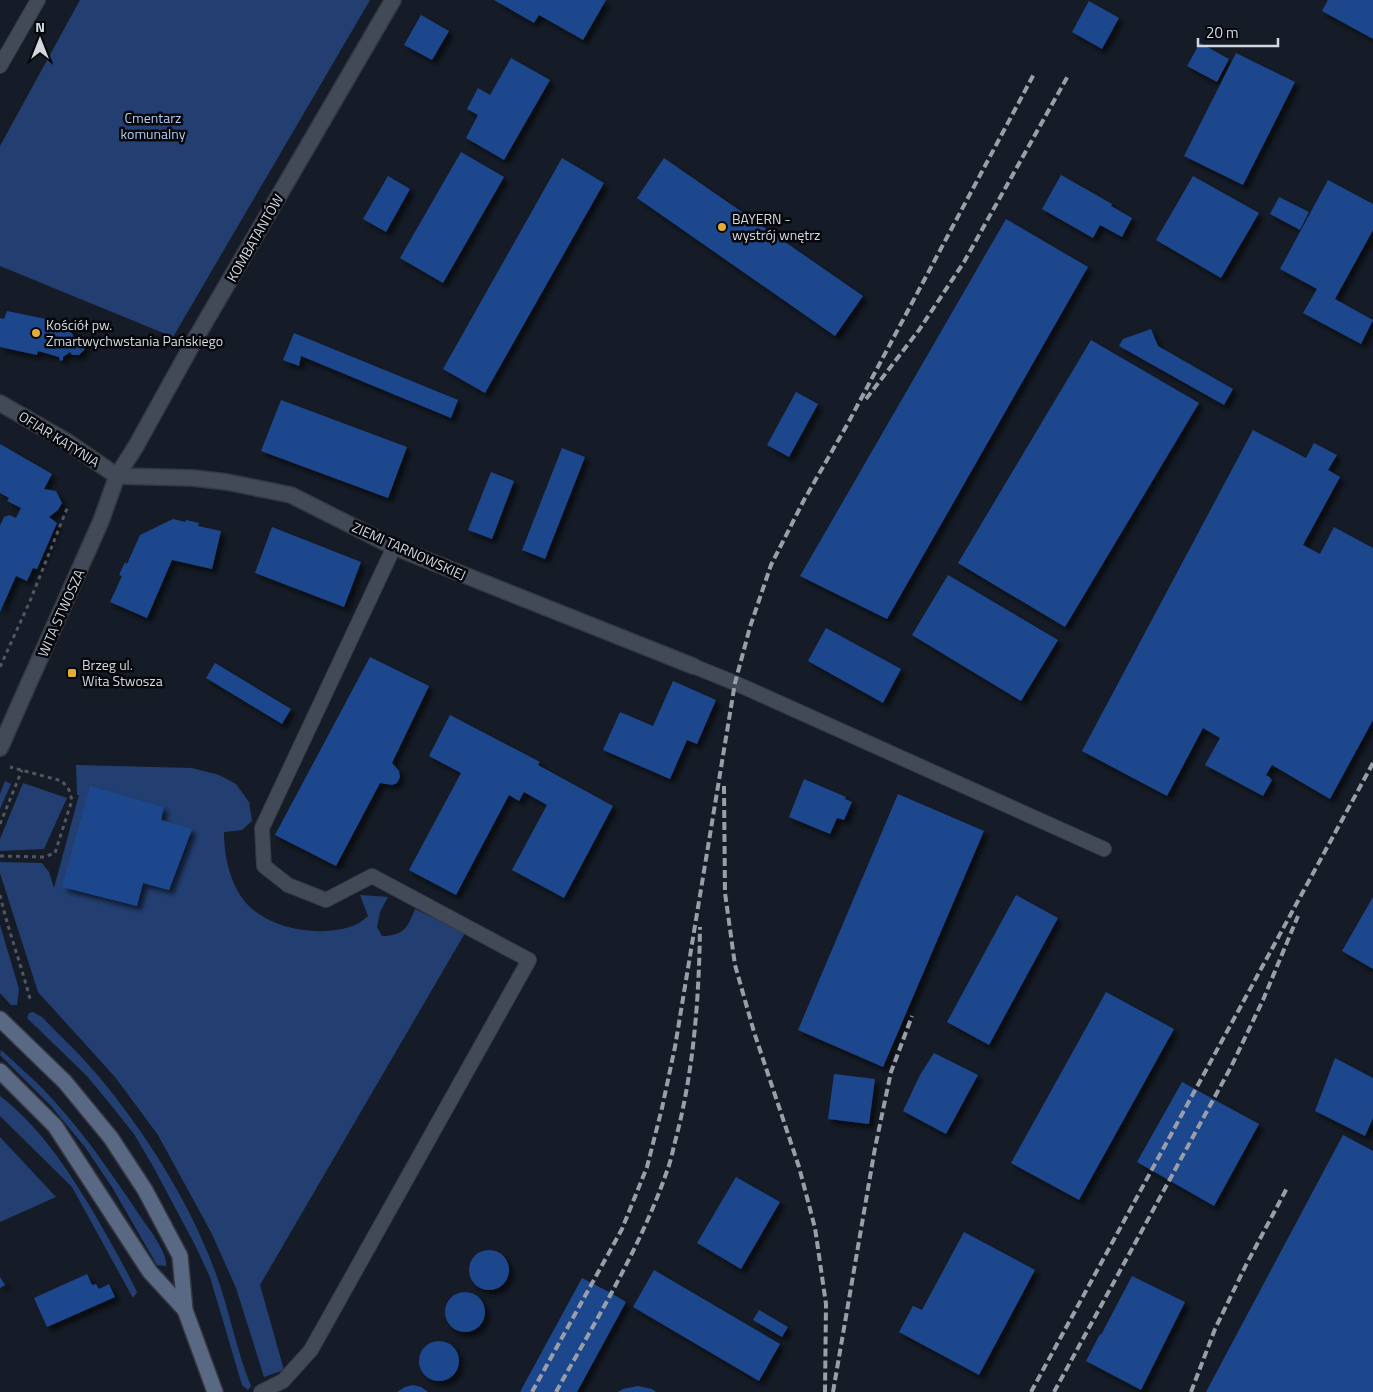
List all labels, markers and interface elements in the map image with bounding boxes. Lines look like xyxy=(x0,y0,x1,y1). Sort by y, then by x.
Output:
north arrow xyxy=(15,15,65,65)
scale bar xyxy=(1198,15,1278,47)
text: N xyxy=(35,16,45,37)
text: 20 m xyxy=(1206,21,1239,44)
park label: Cmentarz komunalny xyxy=(120,107,186,144)
street label: KOMBATANTÓW xyxy=(221,190,288,285)
place label: BAYERN - wystrój wnętrz xyxy=(732,208,820,245)
marker: BAYERN - wystrój wnętrz xyxy=(716,221,728,233)
place label: Kościół pw. Zmartwychwstania Pańskiego xyxy=(46,314,223,351)
marker: Kościół pw. Zmartwychwstania Pańskiego xyxy=(30,327,42,339)
street label: OFIAR KATYNIA xyxy=(15,405,104,472)
street label: ZIEMI TARNOWSKIEJ xyxy=(349,516,469,585)
street label: WITA STWOSZA xyxy=(32,565,90,660)
place label: Brzeg ul. Wita Stwosza xyxy=(82,654,163,691)
marker: Brzeg ul. Wita Stwosza xyxy=(66,667,78,679)

